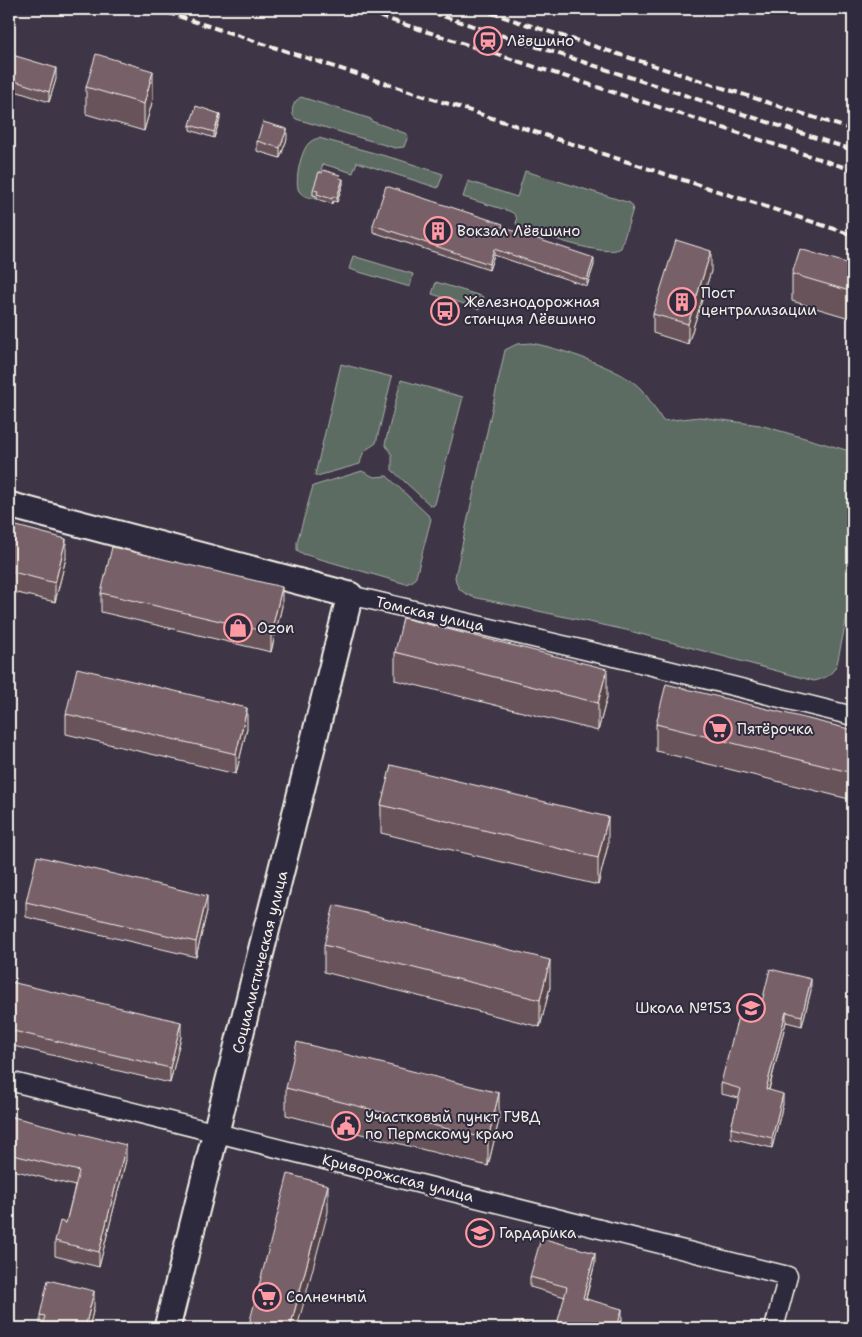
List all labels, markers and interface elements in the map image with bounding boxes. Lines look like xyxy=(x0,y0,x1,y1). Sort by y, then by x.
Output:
station icon: Лёвшино xyxy=(473,26,503,56)
place label: Лёвшино xyxy=(507,31,574,51)
building icon: Вокзал Лёвшино xyxy=(423,216,453,246)
place label: Вокзал Лёвшино xyxy=(457,221,580,241)
place label: Пост централизации xyxy=(701,283,817,320)
building icon: Пост централизации xyxy=(667,287,697,317)
place label: Железнодорожная станция Лёвшино xyxy=(464,292,600,329)
bus stop icon: Железнодорожная станция Лёвшино xyxy=(430,296,460,326)
street label: Томская улица xyxy=(374,592,487,636)
shop icon: Ozon xyxy=(223,613,253,643)
place label: Ozon xyxy=(257,618,294,638)
supermarket icon: Пятёрочка xyxy=(703,714,733,744)
place label: Пятёрочка xyxy=(737,719,814,739)
street label: Социалистическая улица xyxy=(228,868,293,1055)
school or university icon: Школа №153 xyxy=(736,993,766,1023)
place label: Школа №153 xyxy=(635,998,732,1018)
place label: Участковый пункт ГУВД по Пермскому краю xyxy=(365,1107,541,1144)
public building icon: Участковый пункт ГУВД по Пермскому краю xyxy=(331,1111,361,1141)
street label: Криворожская улица xyxy=(320,1149,477,1207)
school or university icon: Гардарика xyxy=(465,1218,495,1248)
place label: Гардарика xyxy=(499,1223,577,1243)
supermarket icon: Солнечный xyxy=(252,1282,282,1312)
place label: Солнечный xyxy=(286,1287,367,1307)

